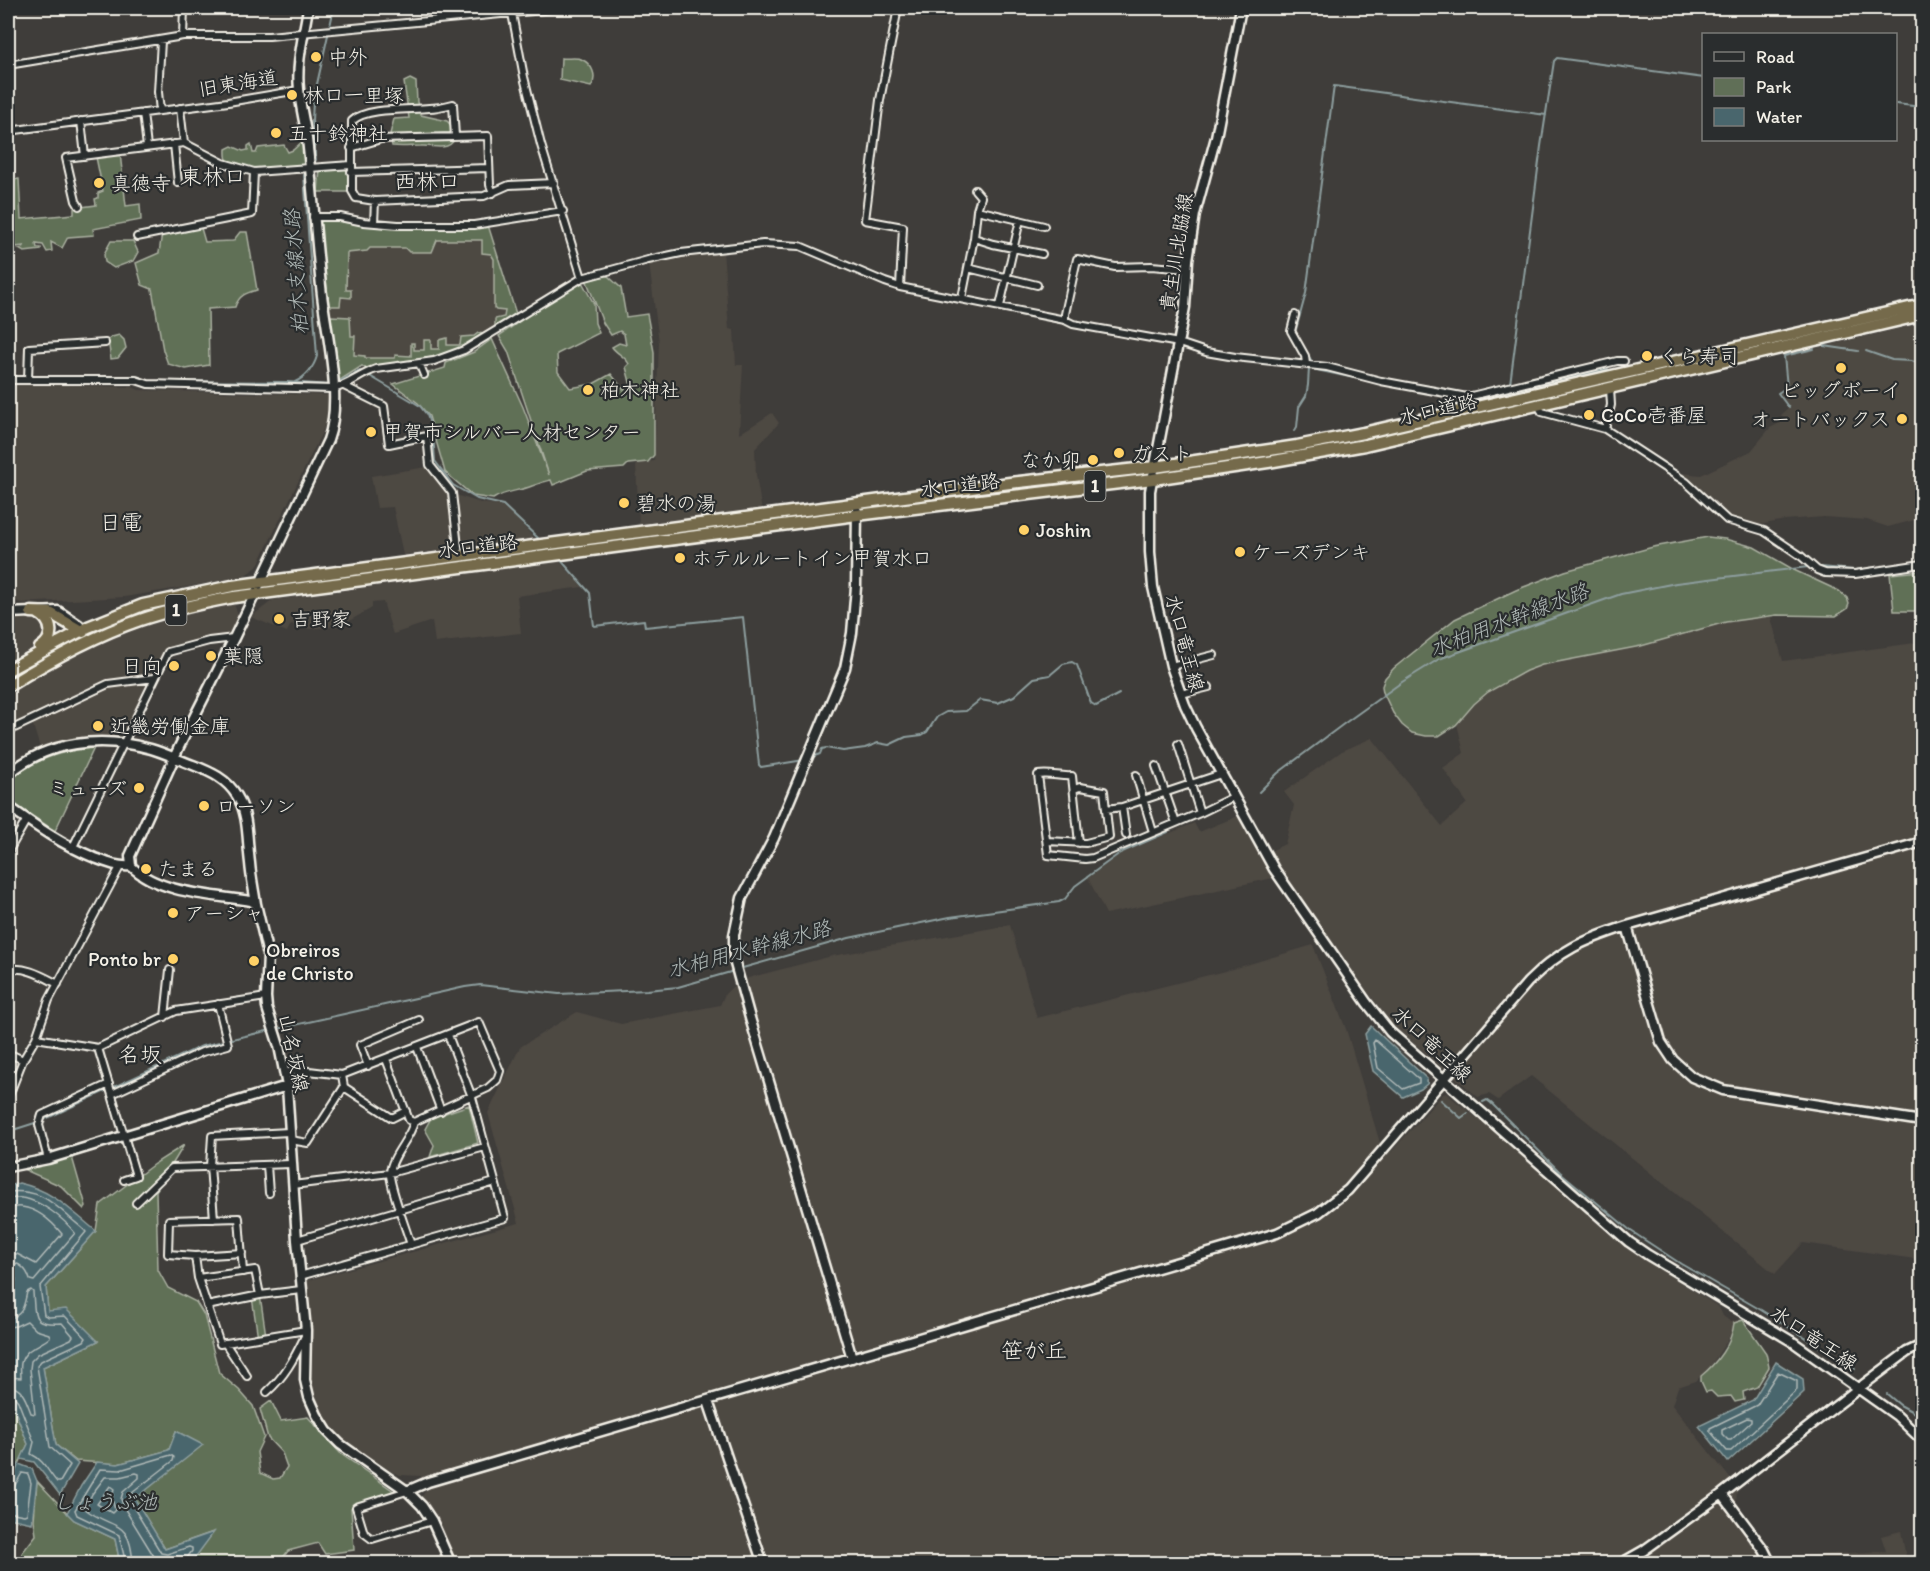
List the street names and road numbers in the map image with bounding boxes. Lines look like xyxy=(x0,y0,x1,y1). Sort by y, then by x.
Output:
street label: 旧東海道 xyxy=(197,65,279,101)
street label: 貴生川北脇線 xyxy=(1155,191,1197,313)
street label: 水口道路 xyxy=(1396,388,1480,430)
street label: 水口道路 xyxy=(919,468,1001,502)
road number: 1 xyxy=(1084,471,1106,501)
street label: 水口道路 xyxy=(437,529,519,563)
street label: 水口竜王線 xyxy=(1160,592,1210,694)
road number: 1 xyxy=(166,595,186,625)
street label: 水口竜王線 xyxy=(1387,1001,1477,1087)
street label: 山名坂線 xyxy=(274,1011,314,1095)
street label: 水口竜王線 xyxy=(1766,1300,1862,1376)

